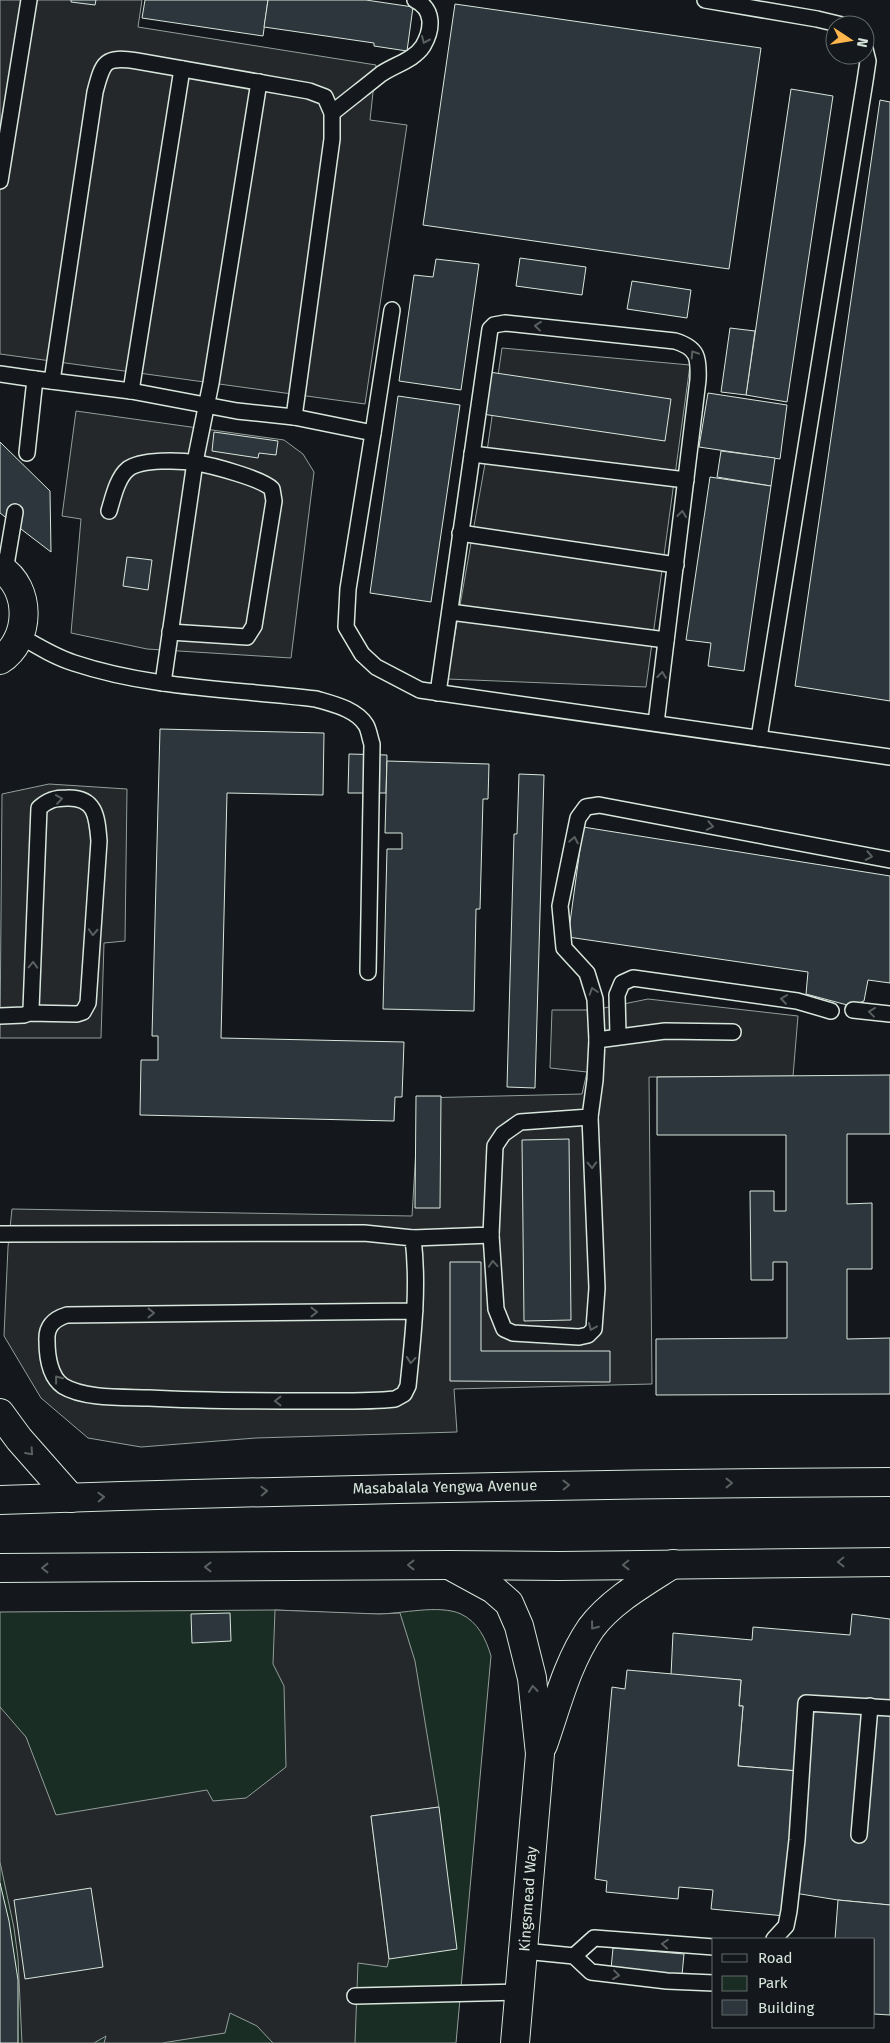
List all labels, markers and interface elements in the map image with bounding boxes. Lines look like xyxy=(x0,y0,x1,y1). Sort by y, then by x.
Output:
north arrow xyxy=(825,15,875,65)
one-way arrow xyxy=(420,35,431,44)
text: N xyxy=(853,36,872,49)
one-way arrow xyxy=(533,321,541,332)
one-way arrow xyxy=(691,350,700,359)
one-way arrow xyxy=(676,509,687,517)
one-way arrow xyxy=(656,671,667,679)
one-way arrow xyxy=(55,794,63,805)
one-way arrow xyxy=(705,820,714,830)
one-way arrow xyxy=(568,836,578,845)
one-way arrow xyxy=(865,851,874,861)
one-way arrow xyxy=(88,928,99,936)
one-way arrow xyxy=(27,961,38,969)
one-way arrow xyxy=(588,988,598,996)
one-way arrow xyxy=(779,994,787,1005)
one-way arrow xyxy=(867,1007,875,1018)
one-way arrow xyxy=(587,1162,598,1170)
one-way arrow xyxy=(487,1260,498,1268)
one-way arrow xyxy=(310,1307,318,1317)
one-way arrow xyxy=(148,1308,155,1318)
one-way arrow xyxy=(588,1322,599,1331)
one-way arrow xyxy=(405,1356,416,1364)
one-way arrow xyxy=(55,1376,64,1385)
one-way arrow xyxy=(274,1396,282,1406)
one-way arrow xyxy=(24,1446,33,1455)
street label: Masabalala Yengwa Avenue xyxy=(352,1476,538,1498)
one-way arrow xyxy=(725,1478,733,1488)
one-way arrow xyxy=(562,1480,570,1490)
one-way arrow xyxy=(260,1486,268,1496)
one-way arrow xyxy=(97,1491,105,1502)
one-way arrow xyxy=(837,1557,845,1567)
one-way arrow xyxy=(407,1560,415,1570)
one-way arrow xyxy=(622,1560,630,1570)
one-way arrow xyxy=(203,1562,211,1572)
one-way arrow xyxy=(41,1563,49,1573)
one-way arrow xyxy=(590,1621,599,1630)
one-way arrow xyxy=(528,1684,539,1692)
street label: Kingsmead Way xyxy=(515,1845,541,1952)
one-way arrow xyxy=(661,1938,669,1949)
legend xyxy=(712,1938,875,2028)
text: Road xyxy=(758,1949,793,1967)
one-way arrow xyxy=(613,1969,621,1980)
text: Park xyxy=(758,1974,788,1992)
text: Building xyxy=(758,1999,814,2017)

